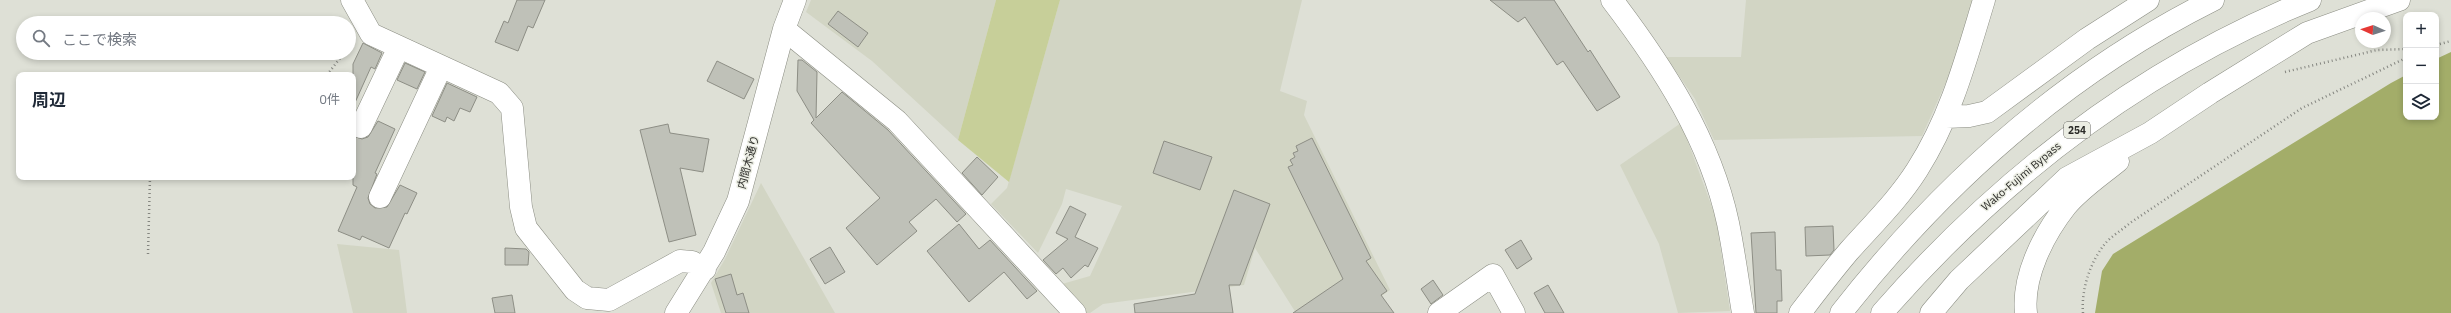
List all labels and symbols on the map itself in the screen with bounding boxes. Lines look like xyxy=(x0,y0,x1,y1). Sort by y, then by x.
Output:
north arrow xyxy=(2355,12,2391,48)
road number: 254 xyxy=(2064,122,2090,138)
street label: 内間木通り xyxy=(734,134,762,190)
street label: Wako-Fujimi Bypass xyxy=(1978,139,2064,213)

